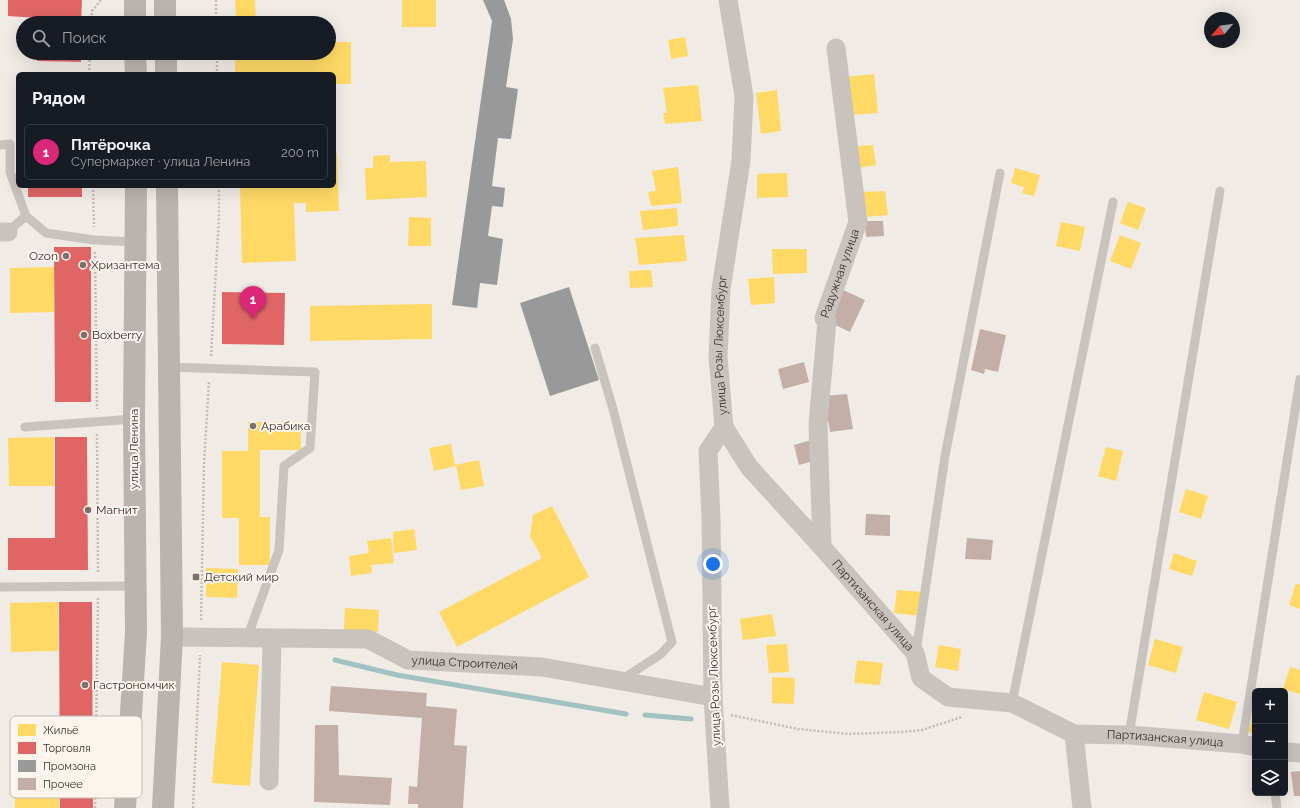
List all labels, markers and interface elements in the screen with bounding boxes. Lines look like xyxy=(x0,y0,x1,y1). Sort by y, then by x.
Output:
north arrow xyxy=(1204,12,1240,48)
search box xyxy=(16,16,336,60)
icon: search xyxy=(30,27,52,49)
text: Поиск xyxy=(62,29,107,47)
text: Рядом xyxy=(32,88,85,108)
text: Пятёрочка xyxy=(71,136,151,154)
text: 1 xyxy=(43,145,49,160)
text: 200 m xyxy=(281,145,319,160)
text: Супермаркет · улица Ленина xyxy=(71,154,250,169)
street label: Радужная улица xyxy=(818,227,862,320)
place label: Ozon xyxy=(29,249,58,263)
marker: Ozon xyxy=(61,251,71,261)
place label: Хризантема xyxy=(91,258,160,272)
marker: Хризантема xyxy=(78,260,88,270)
street label: улица Розы Люксембург xyxy=(711,274,730,416)
pin: 1 xyxy=(240,286,266,319)
place label: Boxberry xyxy=(92,328,143,342)
marker: Boxberry xyxy=(79,330,89,340)
street label: улица Ленина xyxy=(127,409,141,489)
place label: Арабика xyxy=(261,419,310,433)
marker: Арабика xyxy=(248,421,258,431)
place label: Магнит xyxy=(96,503,138,517)
marker: Магнит xyxy=(83,505,93,515)
your location xyxy=(703,554,723,574)
street label: Партизанская улица xyxy=(829,557,917,654)
place label: Детский мир xyxy=(204,570,279,584)
marker: Детский мир xyxy=(191,572,201,582)
street label: улица Розы Люксембург xyxy=(705,606,723,746)
street label: улица Строителей xyxy=(411,653,518,673)
place label: Гастрономчик xyxy=(93,678,175,692)
marker: Гастрономчик xyxy=(80,680,90,690)
map controls xyxy=(1252,688,1288,796)
button: + xyxy=(1252,688,1288,724)
legend xyxy=(10,716,142,798)
text: Жильё xyxy=(43,724,79,737)
button: − xyxy=(1252,724,1288,760)
street label: Партизанская улица xyxy=(1107,728,1224,749)
text: Торговля xyxy=(43,742,91,755)
text: Промзона xyxy=(43,760,96,773)
button: layers xyxy=(1252,760,1288,796)
text: Прочее xyxy=(43,778,83,791)

